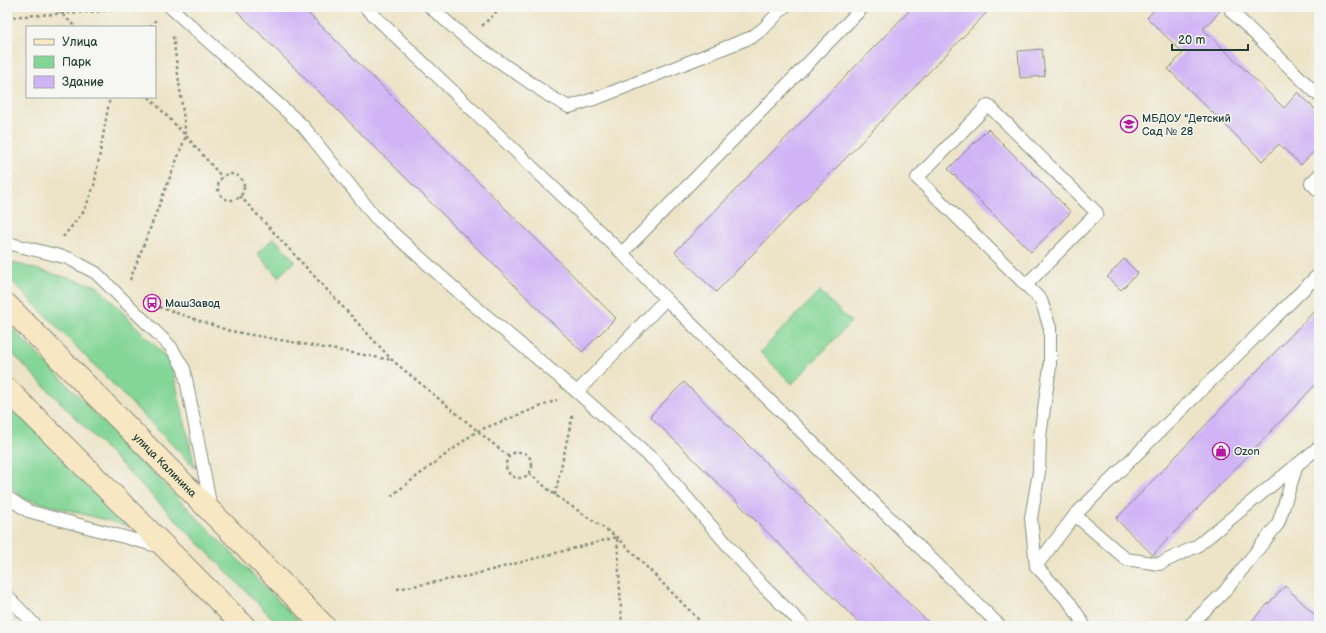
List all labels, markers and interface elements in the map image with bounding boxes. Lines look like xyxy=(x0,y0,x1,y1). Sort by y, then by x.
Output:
legend xyxy=(26,26,156,98)
scale bar xyxy=(1172,26,1248,52)
text: 20 m xyxy=(1178,33,1205,48)
text: Улица xyxy=(62,35,98,50)
text: Парк xyxy=(62,55,92,70)
text: Здание xyxy=(62,75,104,90)
place label: МБДОУ "Детский Сад № 28 xyxy=(1142,112,1231,138)
school or university icon: МБДОУ "Детский Сад № 28 xyxy=(1119,114,1139,134)
bus stop icon: МашЗавод xyxy=(142,293,162,313)
place label: МашЗавод xyxy=(165,297,220,310)
street label: улица Калинина xyxy=(130,431,199,500)
shop icon: Ozon xyxy=(1211,441,1231,461)
place label: Ozon xyxy=(1234,445,1260,458)

